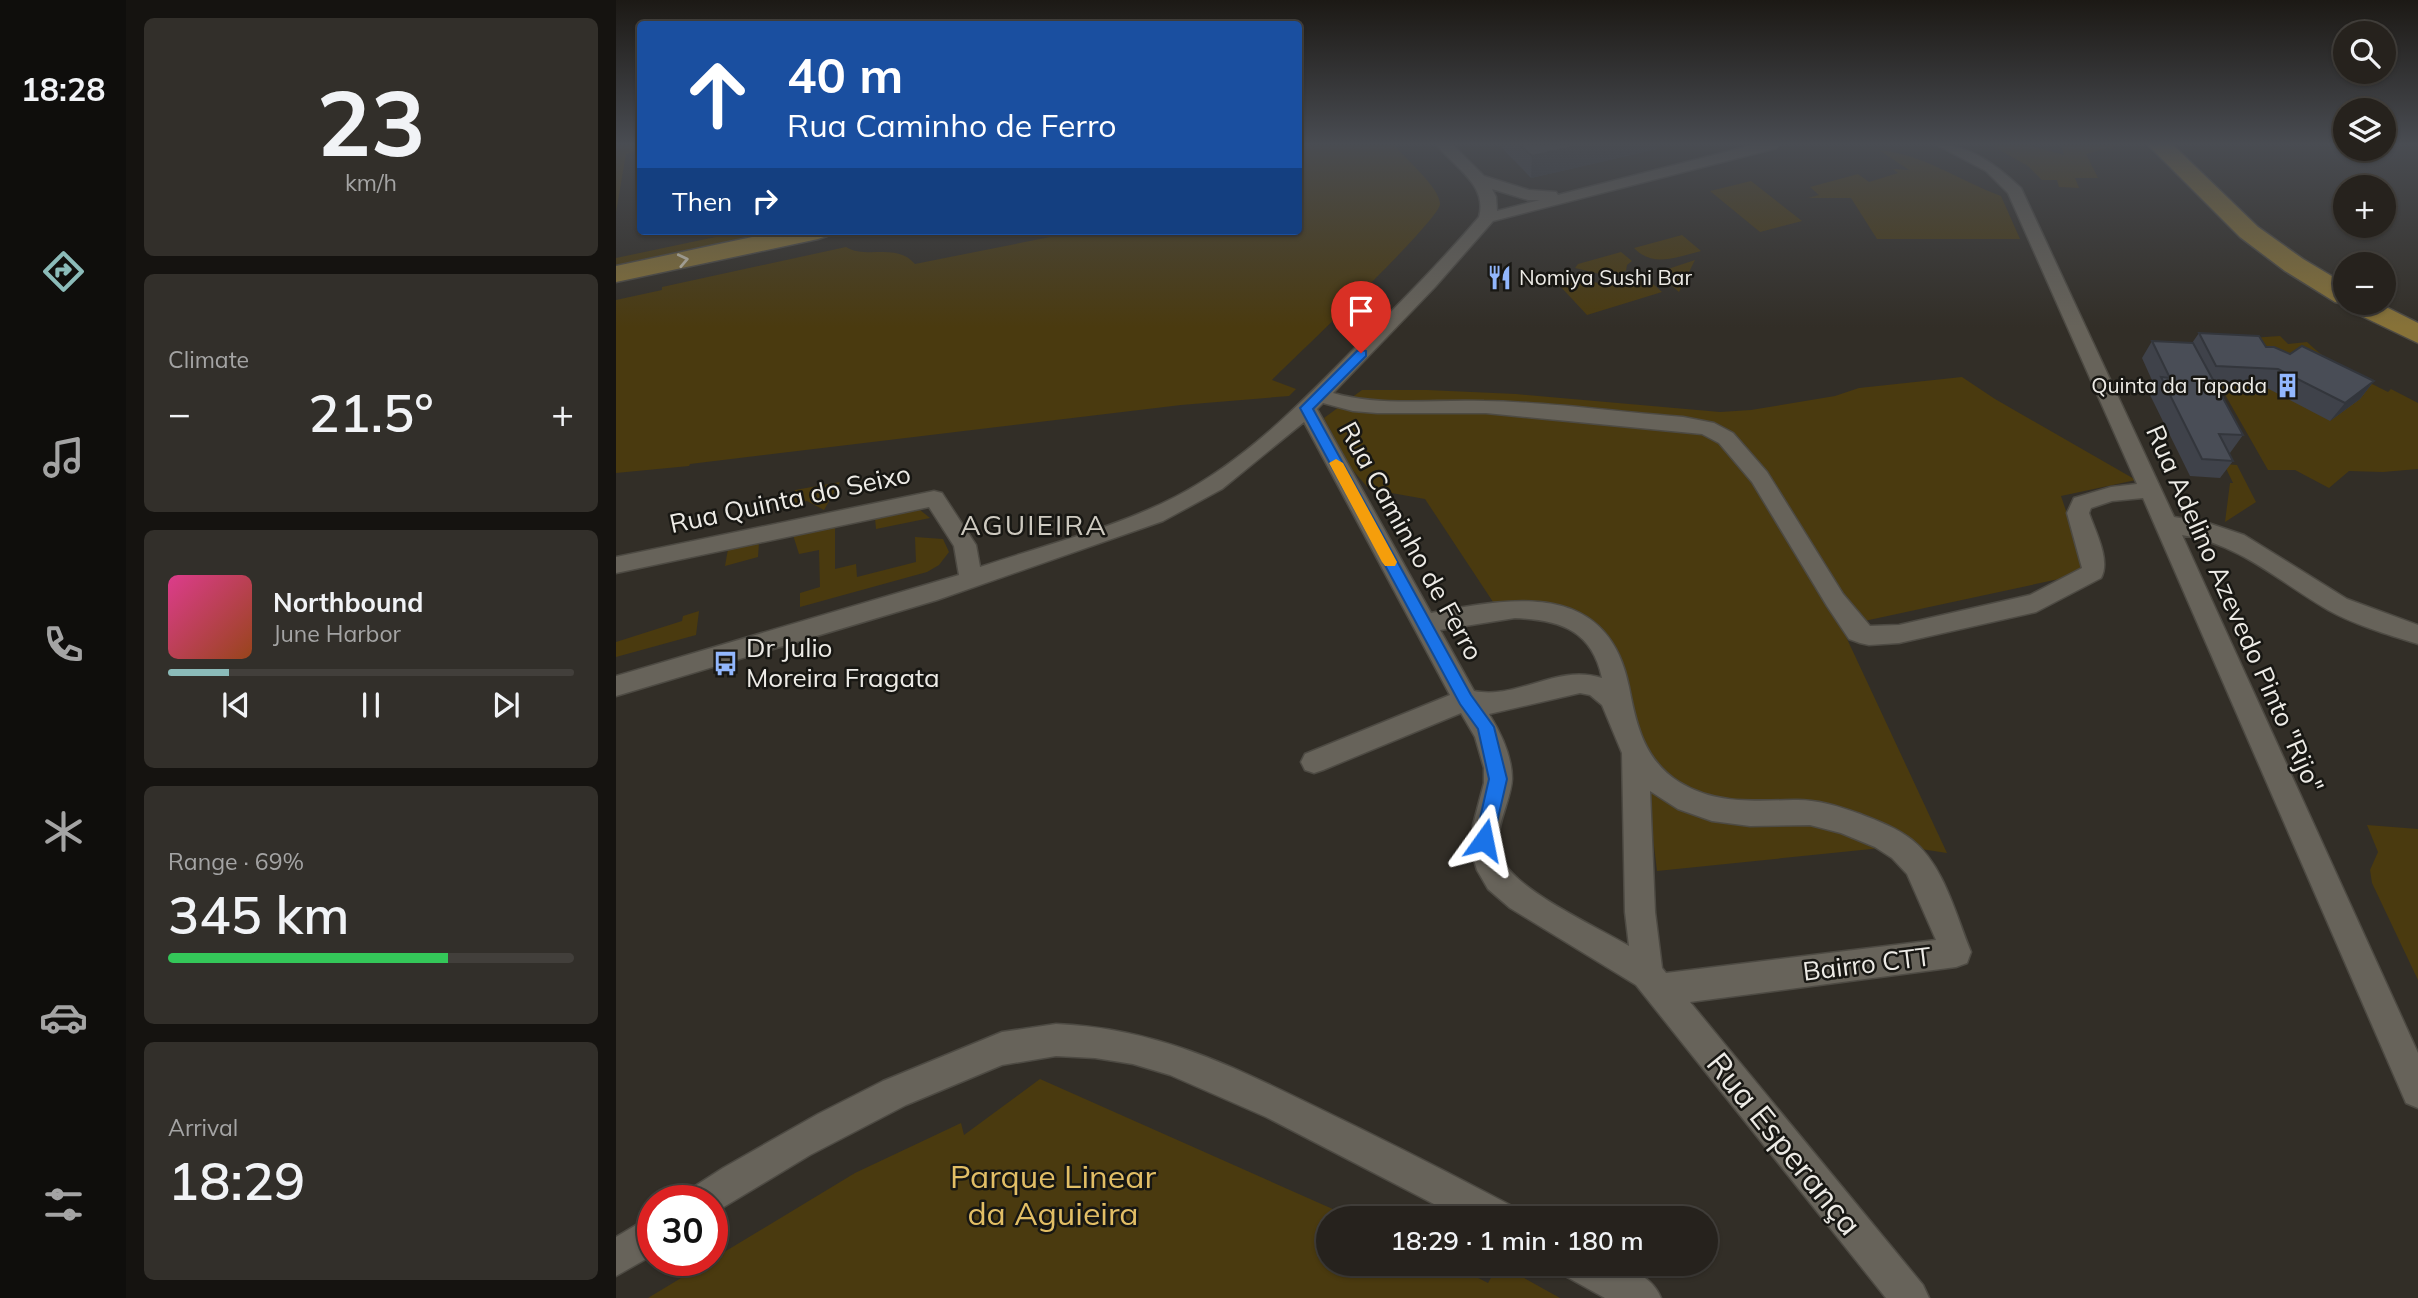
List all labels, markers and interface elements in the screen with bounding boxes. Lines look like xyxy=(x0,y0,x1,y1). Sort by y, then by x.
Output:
map controls xyxy=(2333,21,2396,315)
button: search xyxy=(2333,21,2396,84)
text: 40 m xyxy=(787,44,903,105)
icon: ahead xyxy=(672,49,763,140)
text: 23 xyxy=(316,65,426,179)
text: 18:28 xyxy=(21,69,105,109)
button: layers xyxy=(2333,98,2396,161)
text: Rua Caminho de Ferro xyxy=(787,105,1117,145)
text: km/h xyxy=(345,168,397,197)
button: + xyxy=(2333,175,2396,238)
icon: right xyxy=(746,182,784,220)
text: Then xyxy=(672,185,732,218)
icon: directions xyxy=(39,247,88,296)
button: − xyxy=(2333,252,2396,315)
one-way arrow xyxy=(677,253,689,268)
restaurant icon: Nomiya Sushi Bar xyxy=(1485,264,1513,292)
place label: Nomiya Sushi Bar xyxy=(1519,264,1692,290)
pin xyxy=(1331,281,1391,353)
icon: arrive xyxy=(1342,292,1380,330)
text: Climate xyxy=(168,345,249,374)
place label: Quinta da Tapada xyxy=(2091,372,2267,398)
building icon: Quinta da Tapada xyxy=(2273,372,2301,400)
text: 21.5° xyxy=(308,380,434,445)
text: − xyxy=(168,389,191,437)
text: + xyxy=(551,389,574,437)
street label: Rua Caminho de Ferro xyxy=(1332,416,1491,666)
street label: Rua Adelino Azevedo Pinto "Rijo" xyxy=(2139,420,2332,798)
icon: music xyxy=(39,433,88,482)
street label: Rua Quinta do Seixo xyxy=(666,457,913,540)
district label: AGUIEIRA xyxy=(960,507,1108,542)
text: Northbound xyxy=(273,586,423,619)
text: June Harbor xyxy=(273,619,401,648)
icon: phone xyxy=(39,620,88,669)
place label: Dr Julio Moreira Fragata xyxy=(746,631,940,694)
bus stop icon: Dr Julio Moreira Fragata xyxy=(712,649,740,677)
icon: previous xyxy=(217,686,255,724)
icon: pause xyxy=(352,686,390,724)
icon: next xyxy=(487,686,525,724)
position arrow xyxy=(1447,803,1521,877)
icon: climate xyxy=(39,807,88,856)
text: Range · 69% xyxy=(168,847,304,876)
text: 345 km xyxy=(168,882,349,947)
street label: Bairro CTT xyxy=(1801,939,1933,988)
icon: car xyxy=(39,993,88,1042)
street label: Rua Esperança xyxy=(1699,1044,1871,1243)
text: Arrival xyxy=(168,1113,238,1142)
text: 18:29 xyxy=(168,1148,305,1213)
park label: Parque Linear da Aguieira xyxy=(950,1156,1156,1233)
icon: filters xyxy=(39,1180,88,1229)
speed limit sign: 30 xyxy=(637,1185,728,1276)
text: 18:29 · 1 min · 180 m xyxy=(1390,1224,1644,1257)

